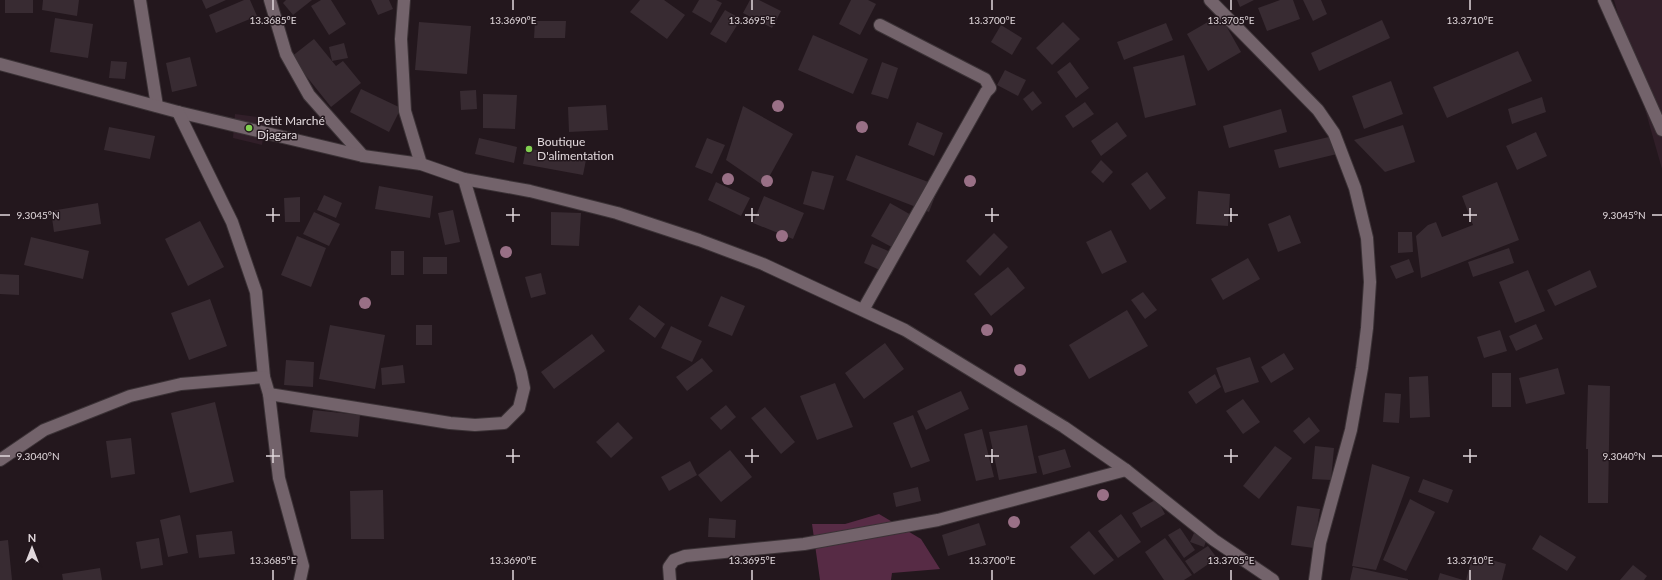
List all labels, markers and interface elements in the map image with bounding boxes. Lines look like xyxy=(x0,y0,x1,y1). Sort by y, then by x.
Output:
text: 13.3685°E xyxy=(249,14,297,26)
text: 13.3690°E xyxy=(489,14,537,26)
text: 13.3695°E xyxy=(728,14,776,26)
text: 13.3700°E xyxy=(968,14,1016,26)
text: 13.3705°E xyxy=(1207,14,1255,26)
text: 13.3710°E xyxy=(1446,14,1494,26)
place label: Petit Marché Djagara xyxy=(257,113,325,142)
marker: Petit Marché Djagara xyxy=(244,123,254,133)
place label: Boutique D'alimentation xyxy=(537,134,614,163)
marker: Boutique D'alimentation xyxy=(524,144,534,154)
text: 9.3045°N xyxy=(16,209,60,221)
text: 9.3045°N xyxy=(1602,209,1646,221)
text: 9.3040°N xyxy=(16,450,60,462)
text: 9.3040°N xyxy=(1602,450,1646,462)
north arrow xyxy=(12,528,52,568)
text: N xyxy=(28,531,36,544)
text: 13.3685°E xyxy=(249,554,297,566)
text: 13.3690°E xyxy=(489,554,537,566)
text: 13.3695°E xyxy=(728,554,776,566)
text: 13.3700°E xyxy=(968,554,1016,566)
text: 13.3705°E xyxy=(1207,554,1255,566)
text: 13.3710°E xyxy=(1446,554,1494,566)

